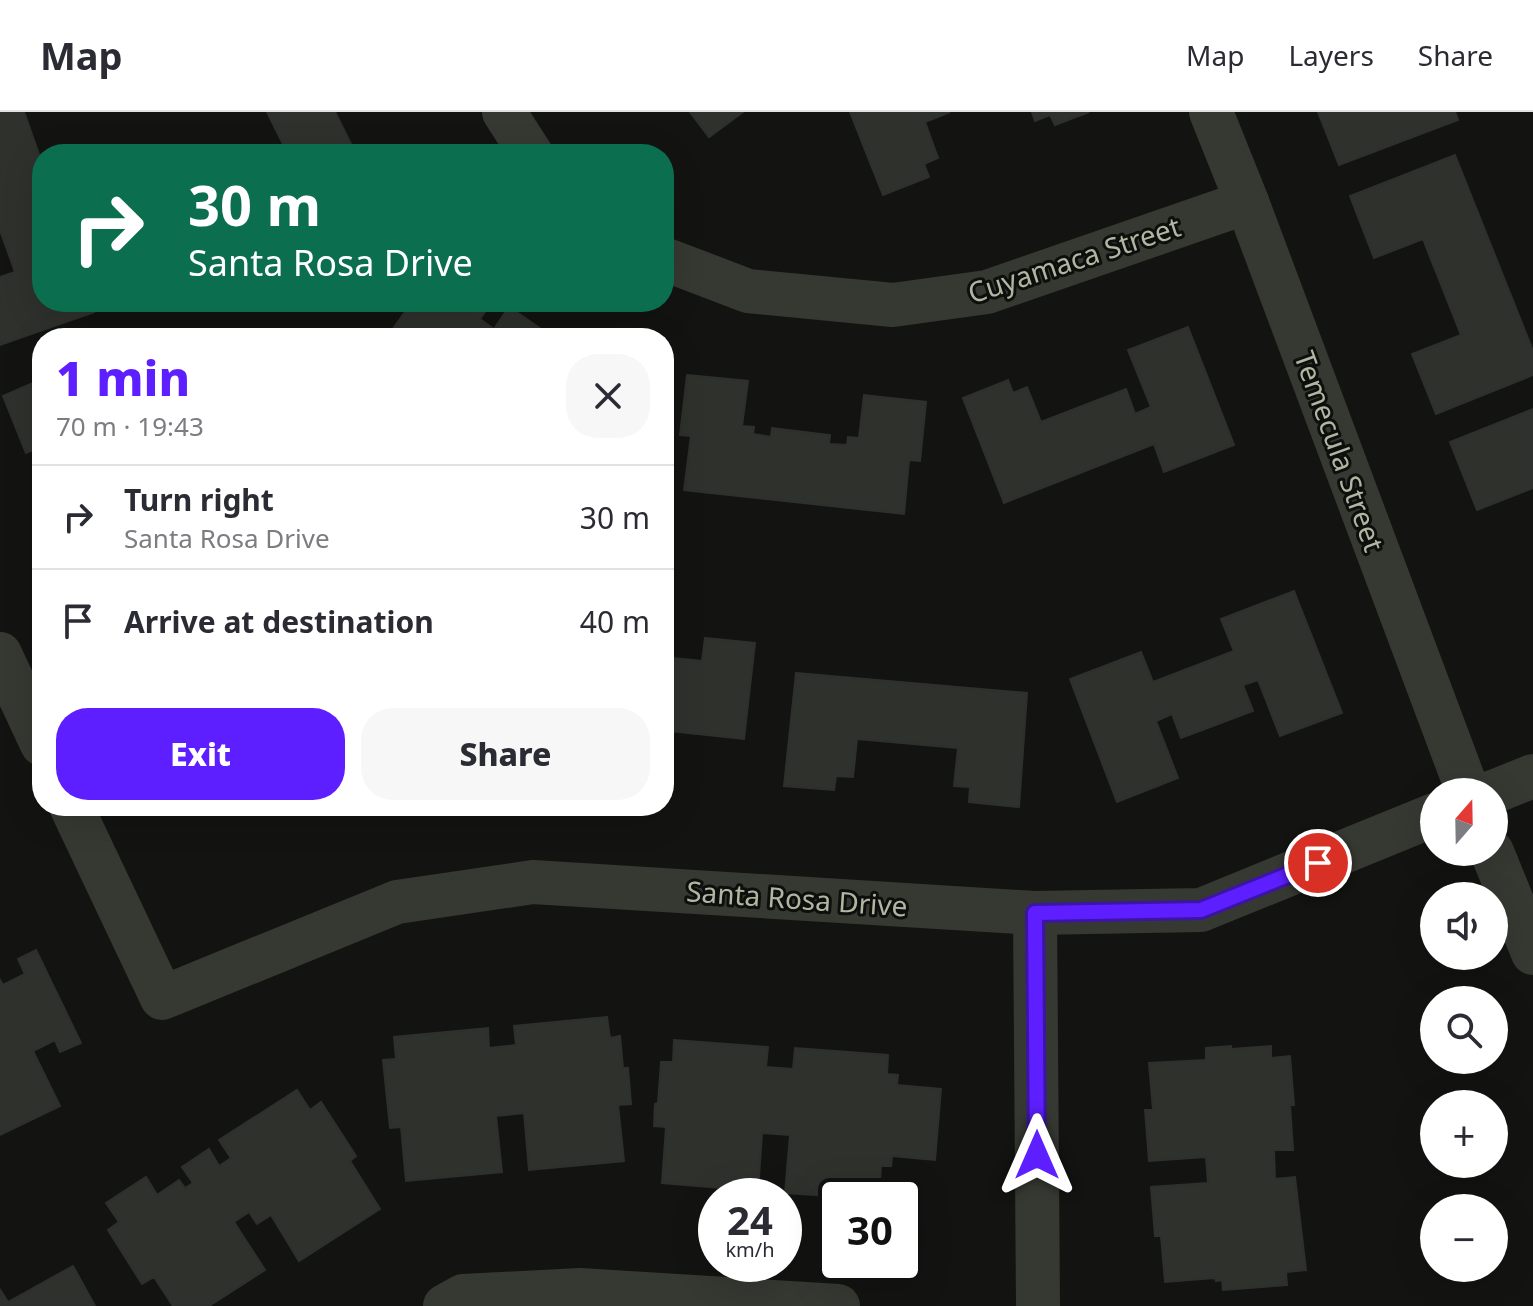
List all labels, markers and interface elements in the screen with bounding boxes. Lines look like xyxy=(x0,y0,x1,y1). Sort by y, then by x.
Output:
text: Map xyxy=(40,29,123,81)
text: Map xyxy=(1186,36,1244,74)
text: Layers xyxy=(1288,36,1374,74)
text: Share xyxy=(1418,36,1493,74)
text: 30 m xyxy=(188,166,321,242)
icon: right xyxy=(56,176,160,280)
street label: Cuyamaca Street xyxy=(963,207,1185,311)
text: Santa Rosa Drive xyxy=(188,238,473,287)
text: 1 min xyxy=(56,345,190,410)
street label: Temecula Street xyxy=(1286,346,1394,556)
button: close xyxy=(566,354,650,438)
text: 70 m · 19:43 xyxy=(56,408,204,444)
text: Turn right xyxy=(124,479,274,520)
icon: right xyxy=(56,495,100,539)
text: 30 m xyxy=(580,497,650,538)
text: Santa Rosa Drive xyxy=(124,520,330,556)
icon: arrive xyxy=(56,599,100,643)
text: Arrive at destination xyxy=(124,601,434,642)
text: 40 m xyxy=(580,601,650,642)
button: Exit xyxy=(56,708,345,800)
button: Share xyxy=(361,708,650,800)
north arrow xyxy=(1420,778,1508,866)
map controls xyxy=(1420,778,1508,1282)
pin xyxy=(1284,829,1352,897)
icon: arrive xyxy=(1296,841,1340,885)
street label: Santa Rosa Drive xyxy=(685,871,909,925)
button: sound xyxy=(1420,882,1508,970)
button: search xyxy=(1420,986,1508,1074)
button: + xyxy=(1420,1090,1508,1178)
position arrow xyxy=(995,1113,1079,1197)
speed limit sign: 30 xyxy=(818,1178,922,1282)
text: 24 xyxy=(727,1192,773,1247)
button: − xyxy=(1420,1194,1508,1282)
text: km/h xyxy=(725,1236,775,1263)

